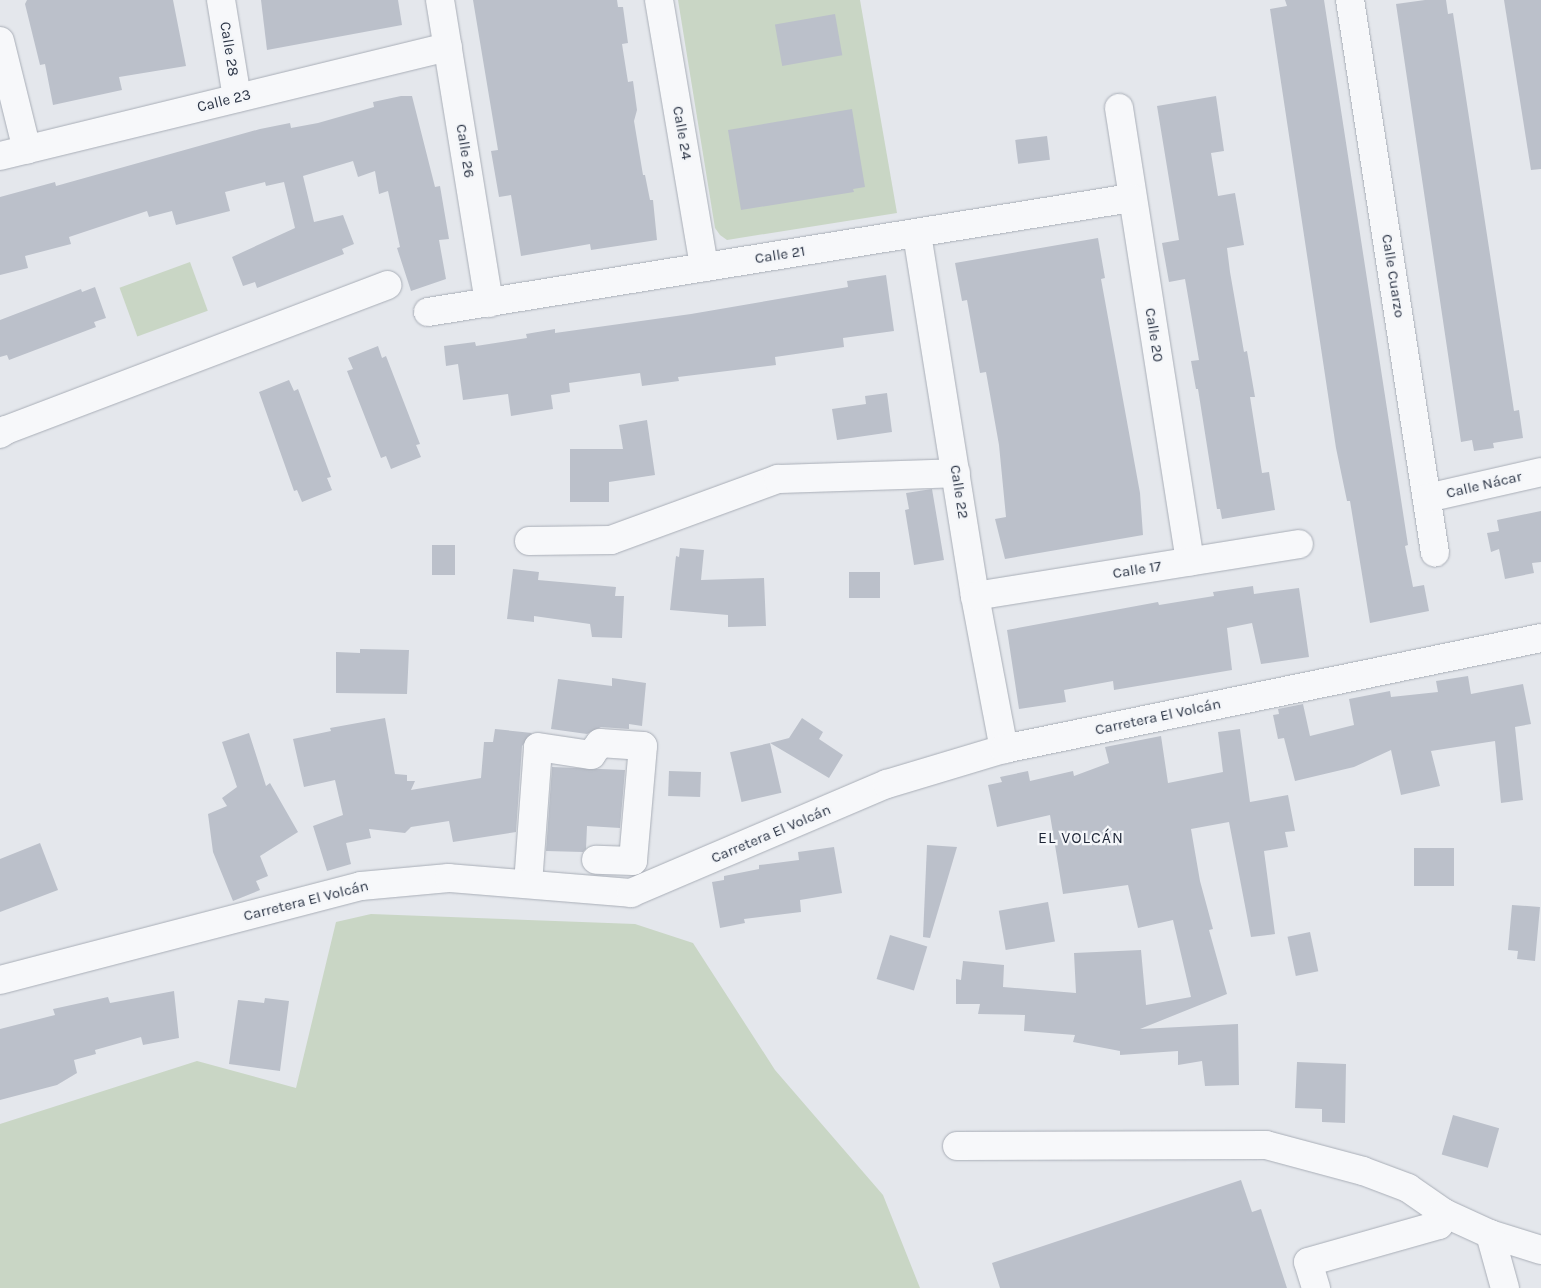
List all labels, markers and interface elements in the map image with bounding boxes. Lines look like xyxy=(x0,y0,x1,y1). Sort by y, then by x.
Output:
street label: Calle 28 xyxy=(216,20,242,78)
street label: Calle 23 xyxy=(195,86,253,116)
street label: Calle 24 xyxy=(668,105,696,161)
street label: Calle 26 xyxy=(452,123,478,179)
street label: Calle Cuarzo xyxy=(1378,233,1408,319)
street label: Calle 21 xyxy=(754,242,806,268)
street label: Calle 20 xyxy=(1141,307,1167,363)
street label: Calle 22 xyxy=(946,464,972,520)
street label: Calle Nácar xyxy=(1444,468,1524,502)
street label: Calle 17 xyxy=(1111,557,1163,583)
street label: Carretera El Volcán xyxy=(1093,695,1223,739)
street label: Carretera El Volcán xyxy=(708,801,834,867)
district label: EL VOLCÁN xyxy=(1037,828,1125,848)
street label: Carretera El Volcán xyxy=(242,877,370,925)

